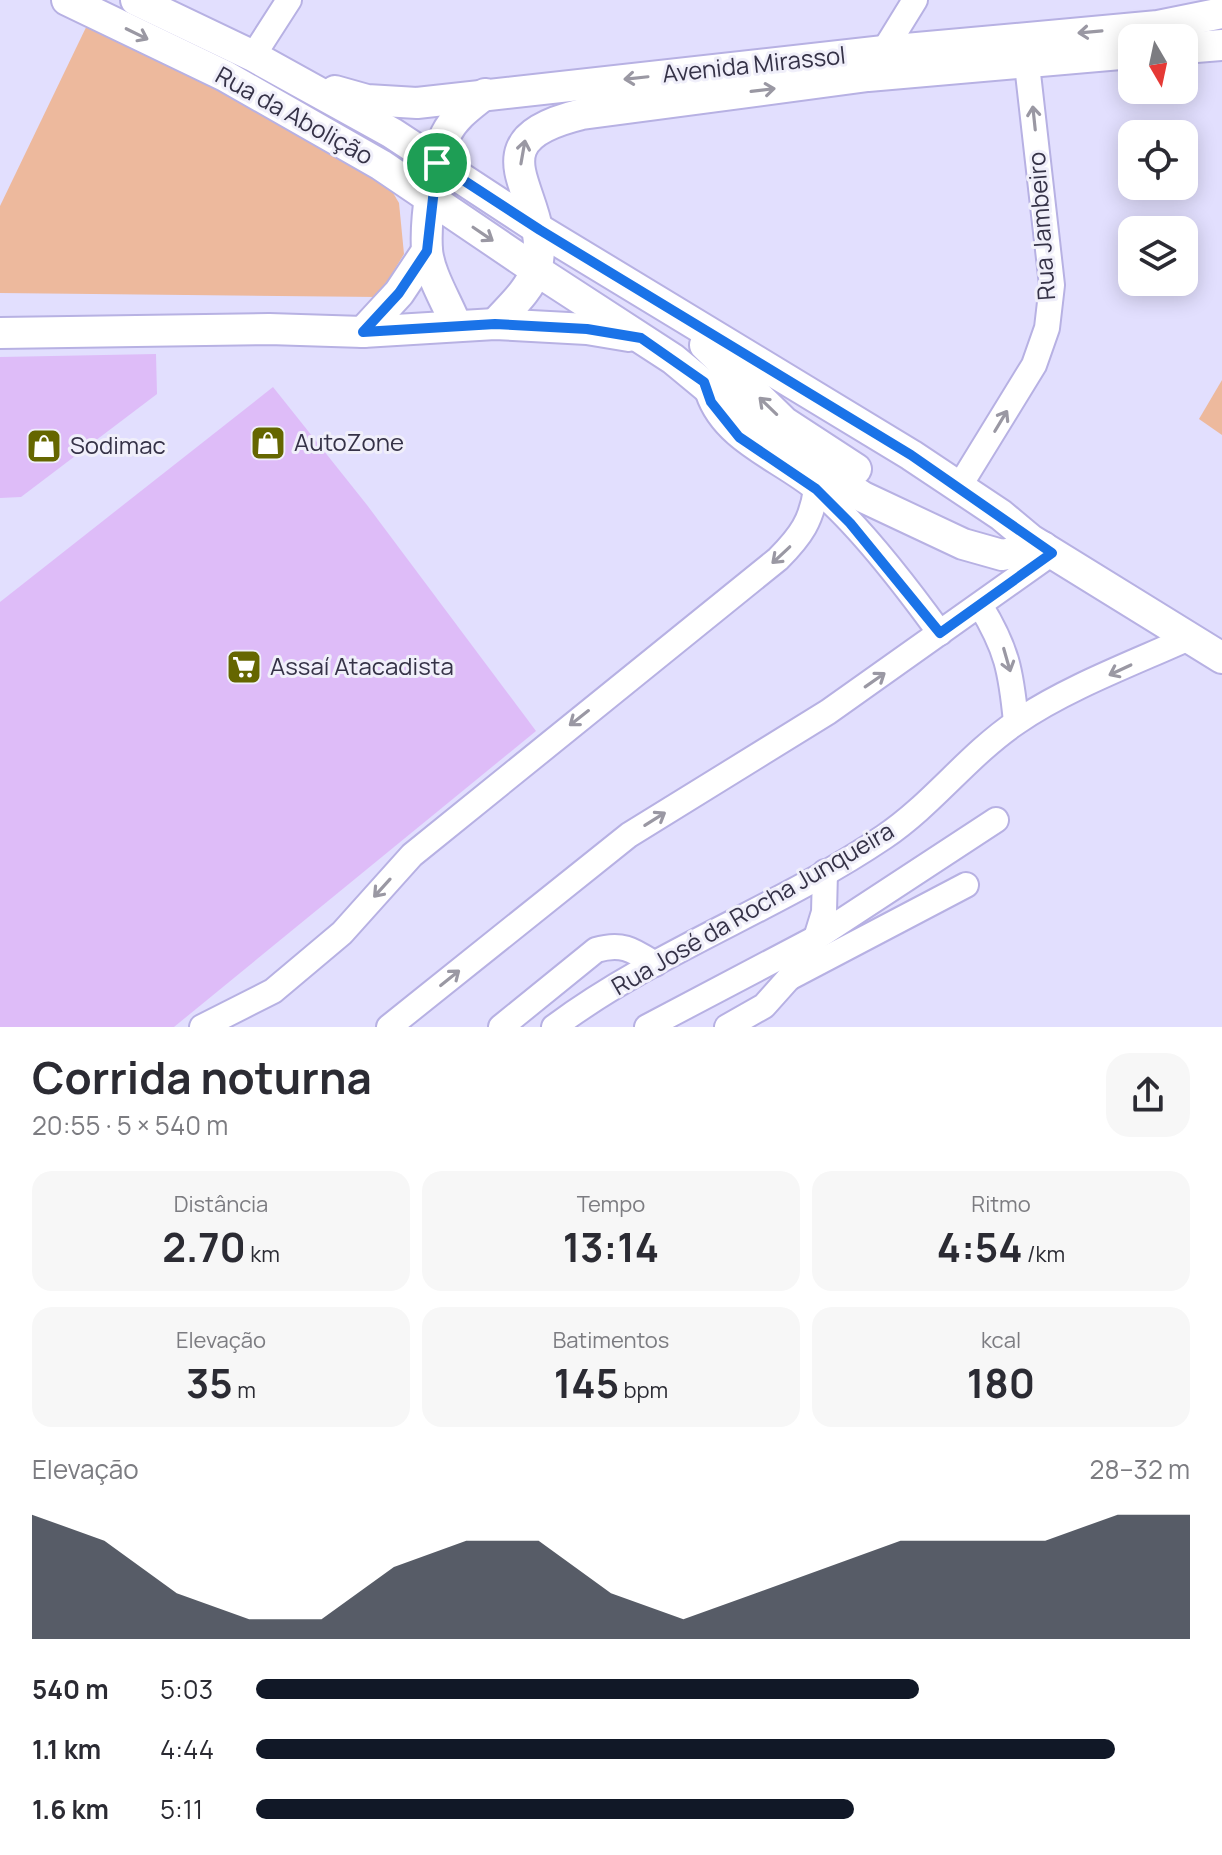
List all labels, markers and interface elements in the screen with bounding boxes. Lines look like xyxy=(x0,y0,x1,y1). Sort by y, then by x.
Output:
north arrow xyxy=(1118,24,1198,104)
map controls xyxy=(1118,24,1198,296)
one-way arrow xyxy=(1077,25,1104,40)
one-way arrow xyxy=(125,27,149,42)
street label: Avenida Mirassol xyxy=(661,37,847,90)
street label: Rua da Abolição xyxy=(210,58,379,172)
one-way arrow xyxy=(623,70,650,85)
one-way arrow xyxy=(750,82,776,97)
one-way arrow xyxy=(1026,105,1041,132)
button: locate xyxy=(1118,120,1198,200)
pin xyxy=(403,129,471,197)
one-way arrow xyxy=(517,140,532,166)
icon: arrive xyxy=(415,141,459,185)
street label: Rua Jambeiro xyxy=(1019,151,1062,301)
button: layers xyxy=(1118,216,1198,296)
one-way arrow xyxy=(471,226,493,242)
one-way arrow xyxy=(759,397,778,416)
one-way arrow xyxy=(993,410,1009,433)
shop icon: AutoZone xyxy=(249,424,287,462)
place label: AutoZone xyxy=(294,425,404,458)
shop icon: Sodimac xyxy=(25,427,63,465)
place label: Sodimac xyxy=(70,428,166,461)
one-way arrow xyxy=(771,546,791,565)
one-way arrow xyxy=(1000,647,1015,673)
supermarket icon: Assaí Atacadista xyxy=(225,648,263,686)
place label: Assaí Atacadista xyxy=(270,649,454,682)
one-way arrow xyxy=(1109,663,1133,678)
one-way arrow xyxy=(863,672,885,688)
one-way arrow xyxy=(569,710,590,727)
one-way arrow xyxy=(643,811,666,827)
street label: Rua José da Rocha Junqueira xyxy=(605,813,899,1002)
one-way arrow xyxy=(373,877,391,897)
one-way arrow xyxy=(439,970,460,987)
text: Corrida noturna xyxy=(32,1047,372,1107)
button: share xyxy=(1106,1053,1190,1137)
text: 20:55 · 5 × 540 m xyxy=(32,1107,228,1143)
text: Distância xyxy=(174,1189,268,1219)
text: Tempo xyxy=(577,1189,645,1219)
text: Ritmo xyxy=(971,1189,1031,1219)
text: 2.70 xyxy=(162,1219,246,1274)
text: 13:14 xyxy=(563,1219,659,1274)
text: 4:54 xyxy=(937,1219,1023,1274)
text: km xyxy=(246,1239,280,1269)
text: /km xyxy=(1023,1239,1065,1269)
text: Elevação xyxy=(176,1325,266,1355)
text: Batimentos xyxy=(553,1325,669,1355)
text: kcal xyxy=(981,1325,1021,1355)
text: 35 xyxy=(186,1355,233,1410)
text: 145 xyxy=(554,1355,619,1410)
text: 180 xyxy=(967,1355,1035,1410)
text: m xyxy=(233,1375,256,1405)
text: bpm xyxy=(619,1375,668,1405)
text: Elevação xyxy=(32,1451,139,1487)
text: 28–32 m xyxy=(1090,1451,1190,1487)
text: 540 m xyxy=(32,1671,109,1707)
text: 5:03 xyxy=(160,1671,213,1707)
text: 1.1 km xyxy=(32,1731,101,1767)
text: 4:44 xyxy=(160,1731,214,1767)
text: 1.6 km xyxy=(32,1791,109,1827)
text: 5:11 xyxy=(160,1791,203,1827)

